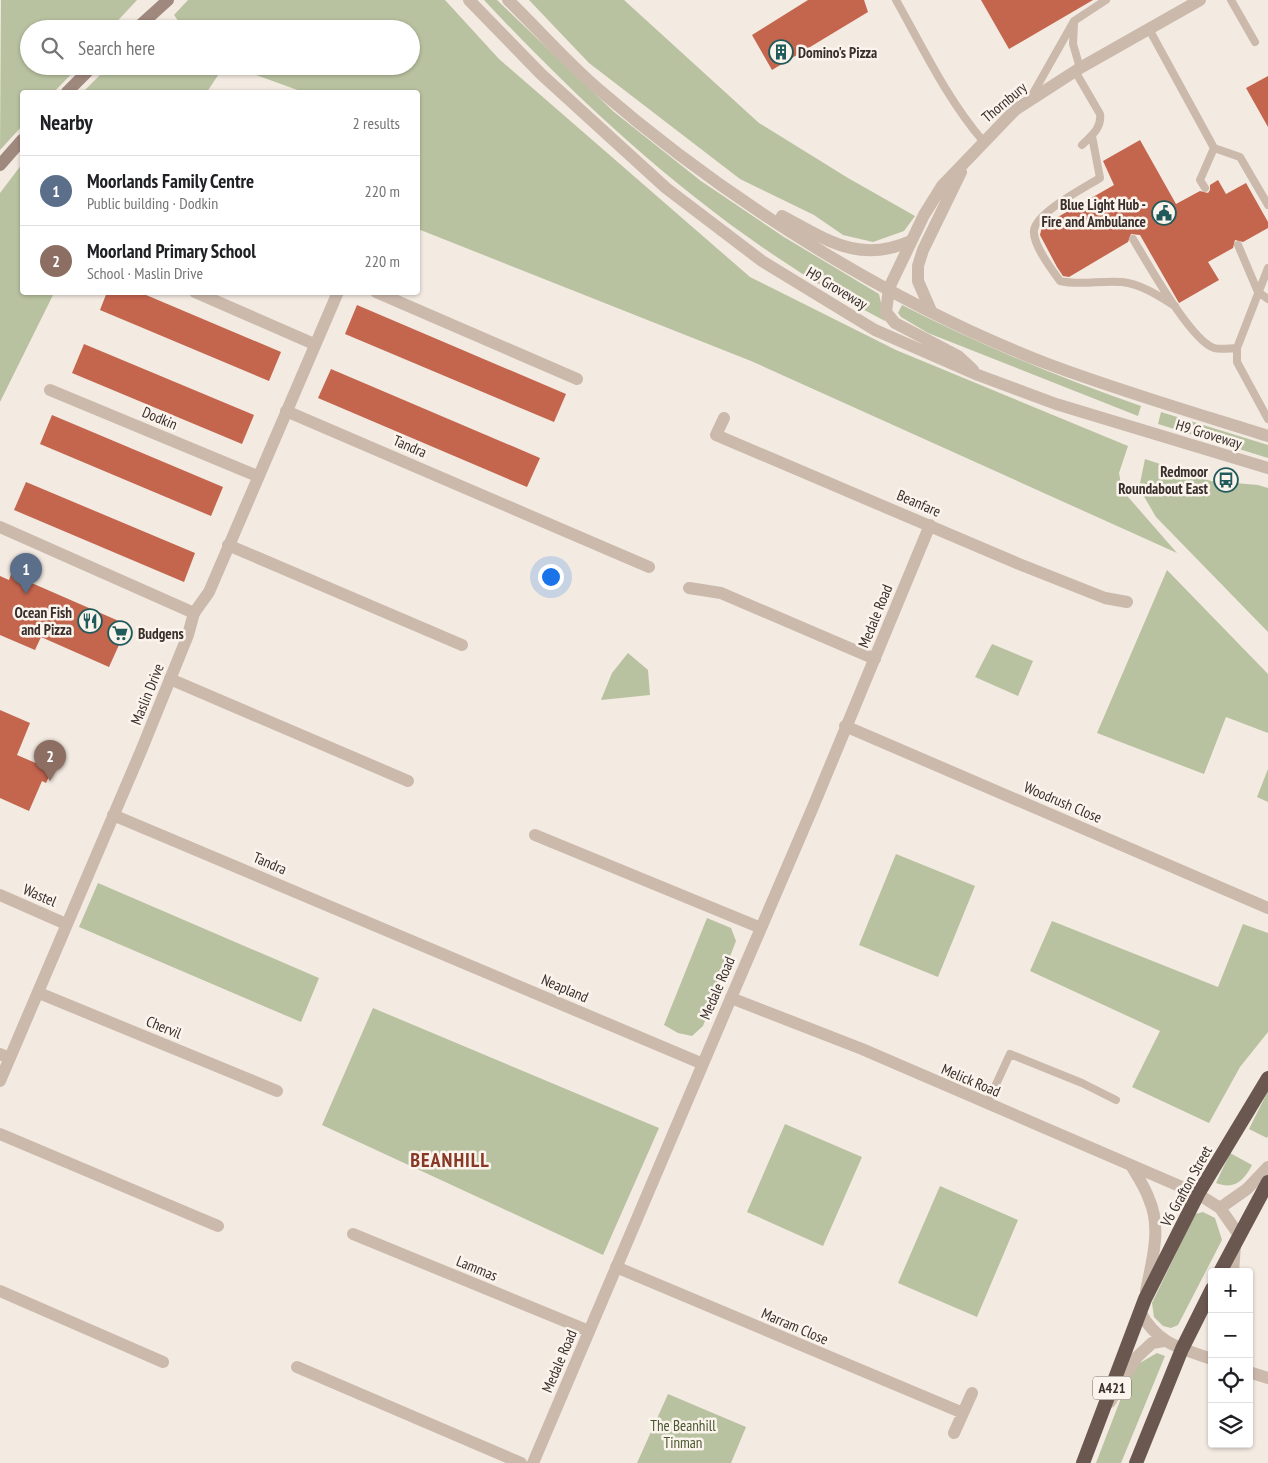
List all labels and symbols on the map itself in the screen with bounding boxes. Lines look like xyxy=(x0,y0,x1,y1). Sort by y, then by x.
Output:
building icon: Domino's Pizza xyxy=(768,39,794,65)
place label: Domino's Pizza xyxy=(798,43,877,62)
street label: Thornbury xyxy=(977,77,1031,126)
place label: Blue Light Hub - Fire and Ambulance xyxy=(1041,195,1146,231)
public building icon: Blue Light Hub - Fire and Ambulance xyxy=(1151,200,1177,226)
street label: H9 Groveway xyxy=(803,262,871,314)
street label: Dodkin xyxy=(139,402,181,434)
street label: H9 Groveway xyxy=(1174,415,1245,453)
street label: Tandra xyxy=(390,430,430,462)
place label: Redmoor Roundabout East xyxy=(1118,462,1209,498)
bus stop icon: Redmoor Roundabout East xyxy=(1213,467,1239,493)
street label: Beanfare xyxy=(894,485,944,521)
pin: 1 xyxy=(10,553,42,594)
your location xyxy=(538,564,564,590)
street label: Medale Road xyxy=(854,582,896,650)
place label: Ocean Fish and Pizza xyxy=(15,603,72,639)
restaurant icon: Ocean Fish and Pizza xyxy=(77,608,103,634)
supermarket icon: Budgens xyxy=(107,620,133,646)
place label: Budgens xyxy=(138,624,184,643)
street label: Maslin Drive xyxy=(126,661,168,727)
pin: 2 xyxy=(34,740,66,781)
street label: Woodrush Close xyxy=(1021,777,1105,827)
street label: Tandra xyxy=(250,847,290,879)
street label: Wastel xyxy=(20,880,60,911)
street label: Medale Road xyxy=(695,954,739,1022)
street label: Neapland xyxy=(539,970,591,1006)
street label: Chervil xyxy=(144,1011,185,1043)
street label: Melick Road xyxy=(939,1059,1003,1101)
street label: V6 Grafton Street xyxy=(1156,1142,1216,1231)
district label: BEANHILL xyxy=(410,1147,490,1173)
street label: Lammas xyxy=(454,1251,500,1285)
street label: Marram Close xyxy=(759,1303,831,1349)
street label: Medale Road xyxy=(537,1327,581,1395)
road number: A421 xyxy=(1093,1376,1131,1400)
park label: The Beanhill Tinman xyxy=(650,1416,716,1452)

